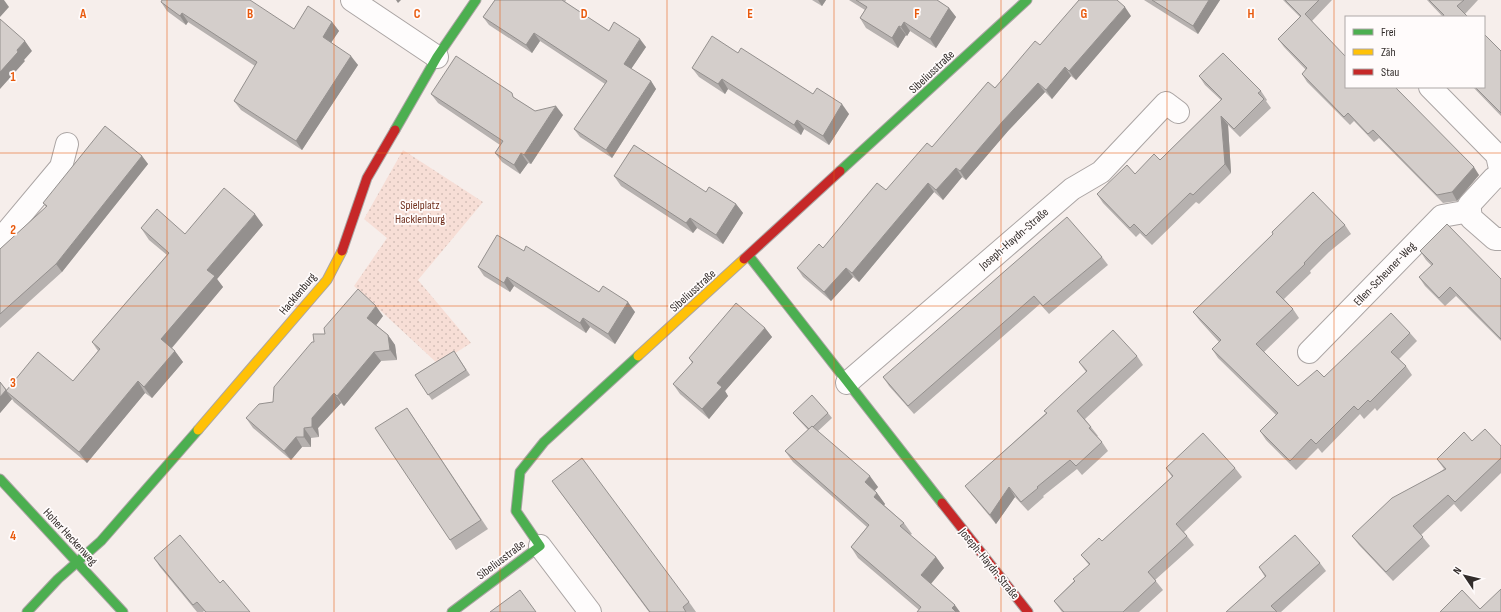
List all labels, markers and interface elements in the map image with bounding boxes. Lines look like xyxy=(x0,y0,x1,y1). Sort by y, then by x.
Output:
text: A xyxy=(79,6,87,22)
text: B xyxy=(247,6,253,22)
text: C xyxy=(414,6,421,22)
text: D xyxy=(581,6,588,22)
text: E xyxy=(747,6,753,22)
text: F xyxy=(914,6,920,22)
text: G xyxy=(1081,6,1088,22)
text: H xyxy=(1248,6,1255,22)
legend xyxy=(1345,16,1485,88)
text: Frei xyxy=(1381,25,1396,40)
text: Zäh xyxy=(1381,45,1396,60)
street label: Sibeliusstraße xyxy=(906,47,958,97)
text: Stau xyxy=(1381,65,1399,80)
text: 1 xyxy=(10,69,16,85)
park label: Spielplatz Hacklenburg xyxy=(395,198,445,227)
street label: Joseph-Haydn-Straße xyxy=(975,205,1052,274)
text: 2 xyxy=(10,222,16,238)
street label: Ellen-Scheuner-Weg xyxy=(1351,239,1419,309)
street label: Sibeliusstraße xyxy=(667,266,719,316)
street label: Hacklenburg xyxy=(276,270,320,318)
text: 3 xyxy=(10,375,16,391)
street label: Hoher Heckenweg xyxy=(40,505,100,569)
street label: Joseph-Haydn-Straße xyxy=(955,525,1022,603)
text: 4 xyxy=(10,528,16,544)
street label: Sibeliusstraße xyxy=(474,537,528,583)
north arrow xyxy=(1445,556,1485,596)
text: N xyxy=(1450,564,1464,577)

